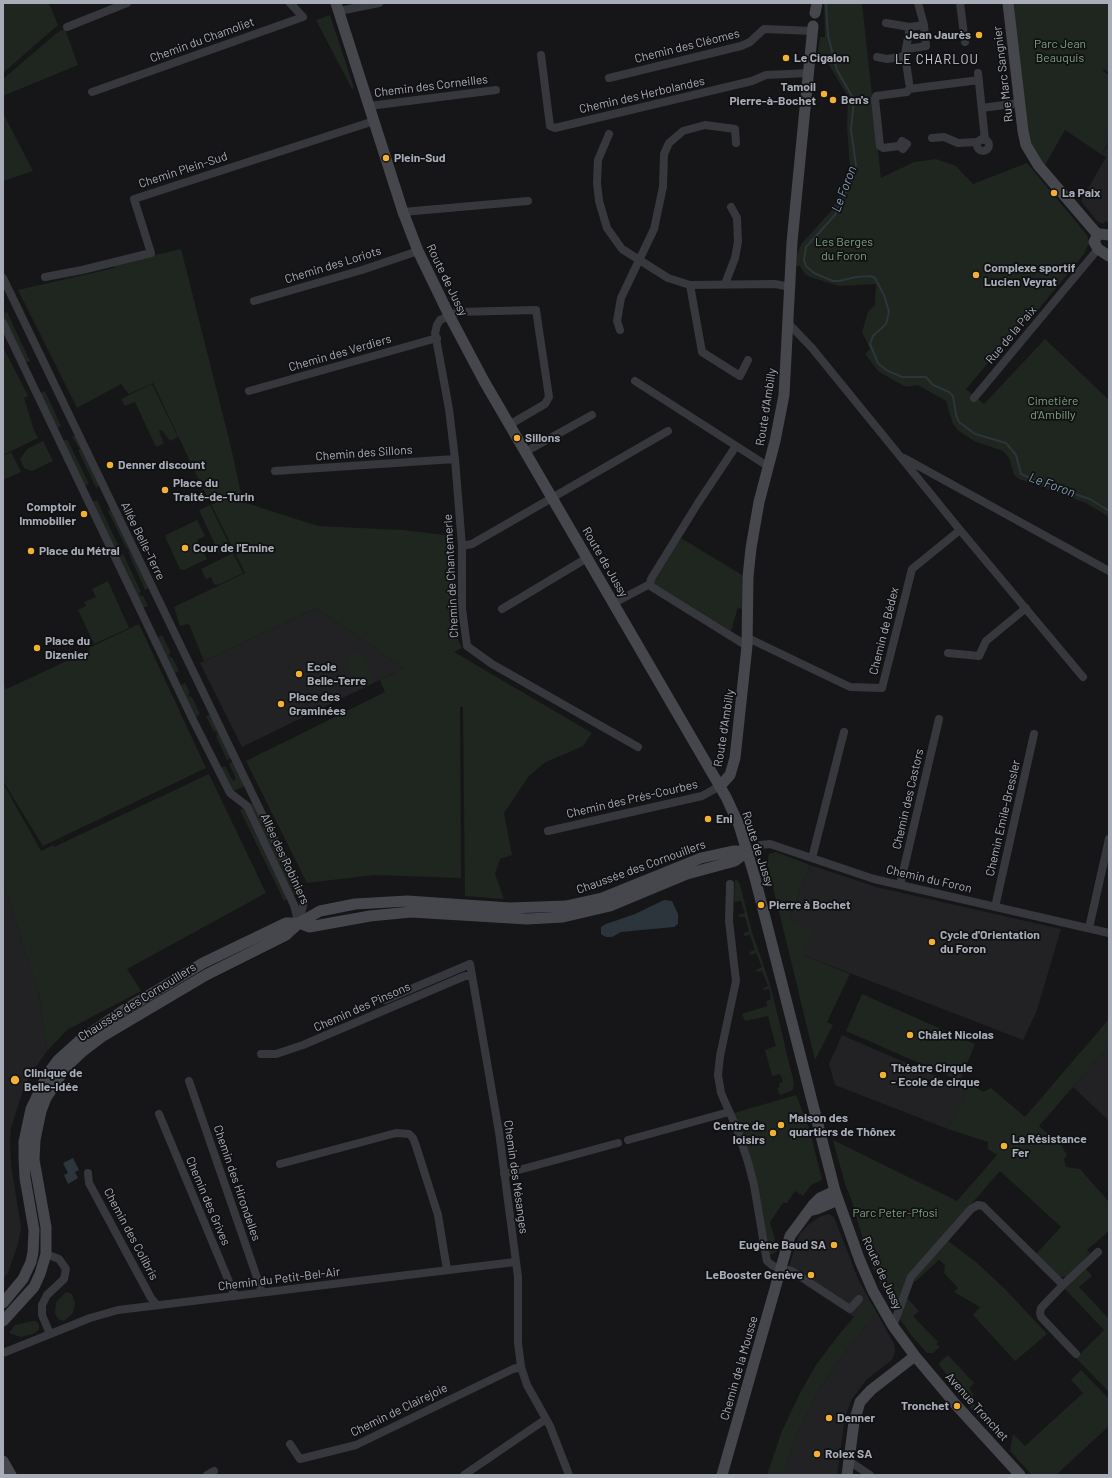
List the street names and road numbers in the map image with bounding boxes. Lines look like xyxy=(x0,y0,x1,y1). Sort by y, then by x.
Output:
street label: Chemin du Chamoliet xyxy=(148,14,256,66)
street label: Rue Marc Sangnier xyxy=(990,25,1016,123)
street label: Chemin des Cléomes xyxy=(633,26,741,66)
street label: Chemin des Corneilles xyxy=(373,72,489,100)
street label: Chemin des Herbolandes xyxy=(578,74,706,116)
street label: Chemin Plein-Sud xyxy=(137,149,229,191)
street label: Route de Jussy xyxy=(423,242,471,318)
street label: Chemin des Loriots xyxy=(283,243,383,287)
street label: Rue de la Paix xyxy=(983,303,1039,367)
street label: Chemin des Verdiers xyxy=(287,331,393,375)
street label: Route d'Ambilly xyxy=(753,367,779,447)
street label: Chemin des Sillons xyxy=(315,442,413,464)
street label: Allée Belle-Terre xyxy=(118,499,168,583)
street label: Chemin de Chantemerle xyxy=(441,514,461,638)
street label: Route de Jussy xyxy=(579,524,631,600)
street label: Chemin de Bédex xyxy=(866,586,902,676)
street label: Route d'Ambilly xyxy=(711,688,737,768)
street label: Chemin des Castors xyxy=(889,747,927,851)
street label: Chemin Emile-Bressler xyxy=(983,758,1023,878)
street label: Chemin des Prés-Courbes xyxy=(565,777,699,821)
street label: Route de Jussy xyxy=(739,809,777,889)
street label: Allée des Robiniers xyxy=(258,811,312,907)
street label: Chaussée des Cornouillers xyxy=(574,837,708,897)
street label: Chemin du Foron xyxy=(885,862,973,896)
street label: Chaussée des Cornouillers xyxy=(75,960,199,1044)
street label: Chemin des Pinsons xyxy=(312,979,412,1035)
street label: Chemin des Mésanges xyxy=(501,1119,531,1235)
street label: Chemin des Hirondelles xyxy=(210,1123,264,1243)
street label: Chemin des Grives xyxy=(183,1154,233,1248)
street label: Chemin des Colibris xyxy=(101,1185,161,1283)
street label: Route de Jussy xyxy=(859,1234,905,1312)
street label: Chemin du Petit-Bel-Air xyxy=(217,1264,341,1294)
street label: Chemin de la Mousse xyxy=(717,1314,761,1422)
street label: Avenue Tronchet xyxy=(942,1370,1012,1444)
street label: Chemin de Clairejoie xyxy=(348,1380,450,1440)

